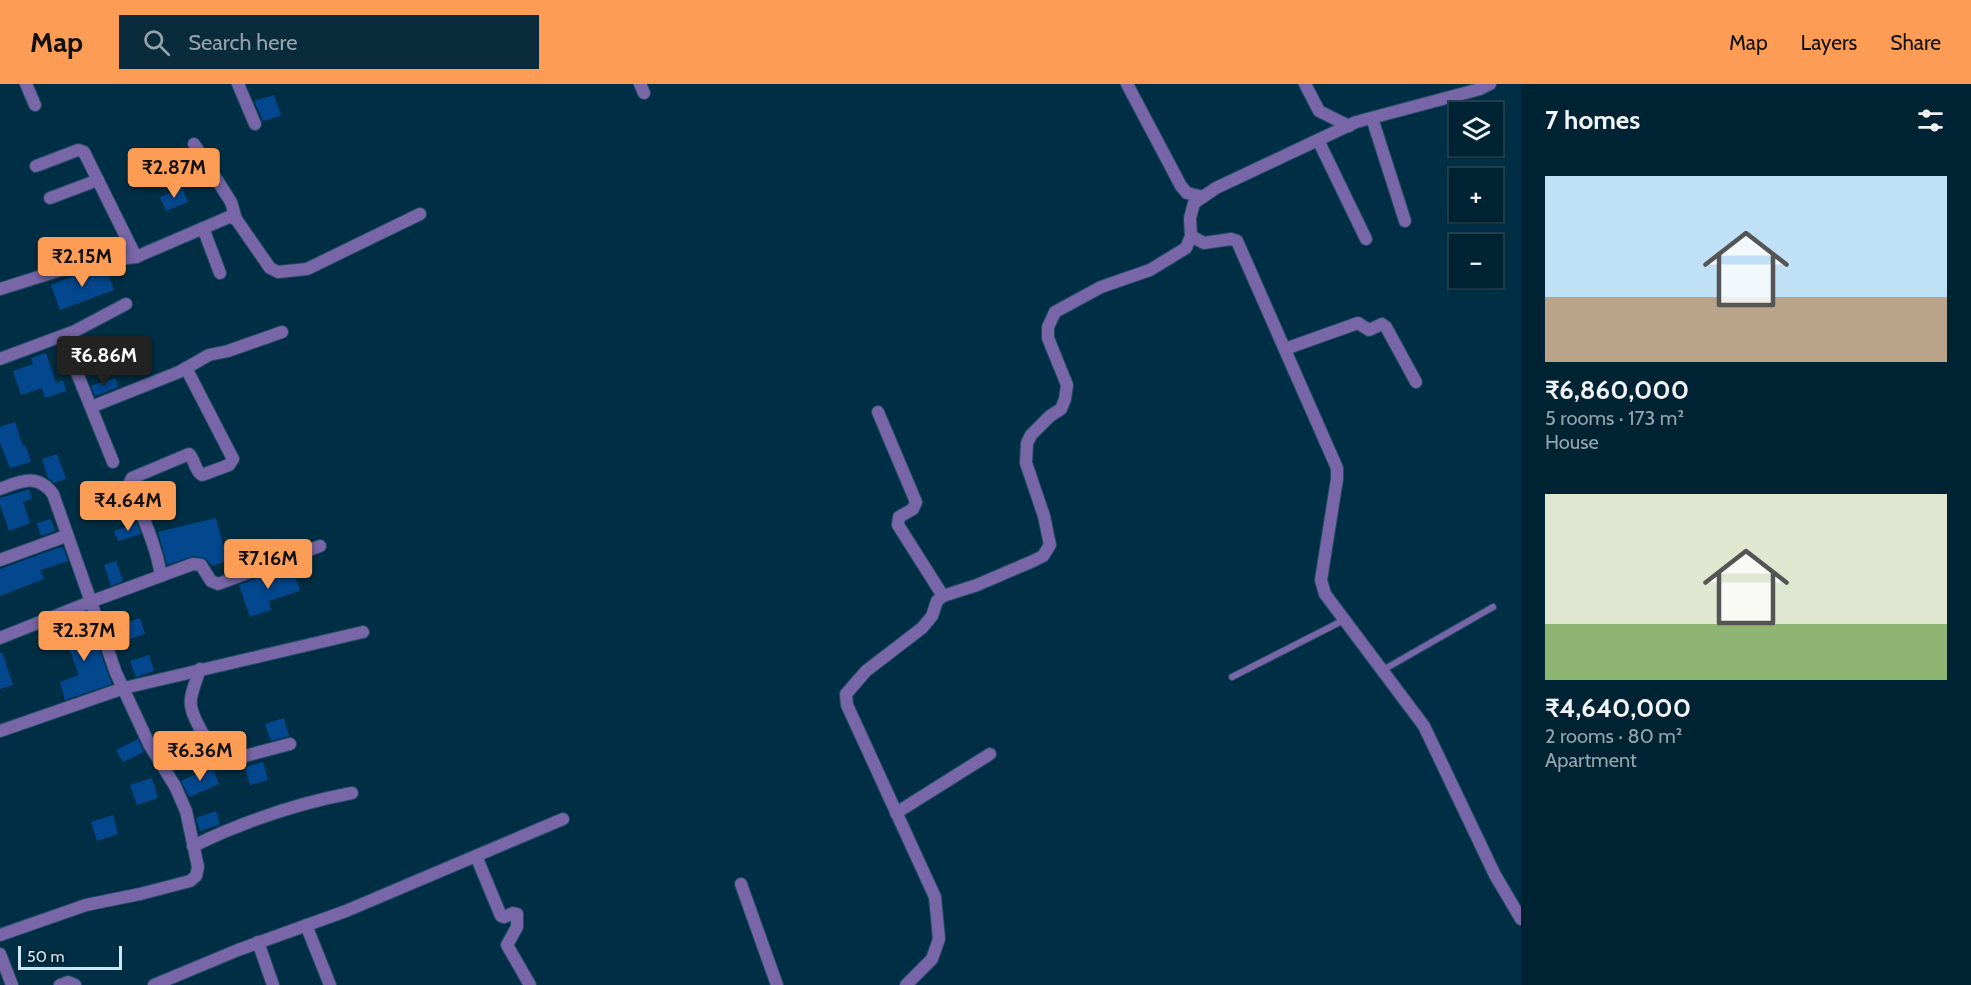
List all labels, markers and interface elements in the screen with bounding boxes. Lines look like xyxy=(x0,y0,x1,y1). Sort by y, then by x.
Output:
search box xyxy=(119,15,539,69)
text: Map xyxy=(30,25,83,59)
icon: search xyxy=(140,26,173,59)
text: Search here xyxy=(188,29,297,56)
text: Map xyxy=(1729,30,1768,55)
text: Layers xyxy=(1801,30,1857,55)
text: Share xyxy=(1890,30,1941,55)
map controls xyxy=(1449,102,1503,288)
button: layers xyxy=(1449,102,1503,156)
text: 7 homes xyxy=(1545,104,1640,136)
icon: filters xyxy=(1914,104,1947,137)
pin: ₹2.87M xyxy=(125,148,223,199)
text: ₹2.87M xyxy=(142,155,206,179)
button: + xyxy=(1449,168,1503,222)
icon: home xyxy=(1692,215,1800,323)
button: − xyxy=(1449,234,1503,288)
pin: ₹2.15M xyxy=(33,237,131,288)
text: ₹2.15M xyxy=(52,244,112,268)
pin: ₹6.86M xyxy=(55,336,153,387)
text: ₹6.86M xyxy=(71,343,137,367)
text: ₹6,860,000 xyxy=(1545,374,1689,406)
text: 5 rooms · 173 m² xyxy=(1545,406,1684,430)
text: House xyxy=(1545,430,1599,454)
pin: ₹4.64M xyxy=(79,481,177,532)
text: ₹4.64M xyxy=(94,488,162,512)
icon: home xyxy=(1692,533,1800,641)
pin: ₹7.16M xyxy=(219,539,317,590)
text: ₹7.16M xyxy=(238,546,298,570)
pin: ₹2.37M xyxy=(35,611,133,662)
text: ₹2.37M xyxy=(52,618,116,642)
text: ₹4,640,000 xyxy=(1545,692,1691,724)
text: 2 rooms · 80 m² xyxy=(1545,724,1682,748)
pin: ₹6.36M xyxy=(151,731,249,782)
text: ₹6.36M xyxy=(167,738,233,762)
text: Apartment xyxy=(1545,748,1637,772)
scale bar xyxy=(18,943,122,970)
text: 50 m xyxy=(27,947,64,966)

